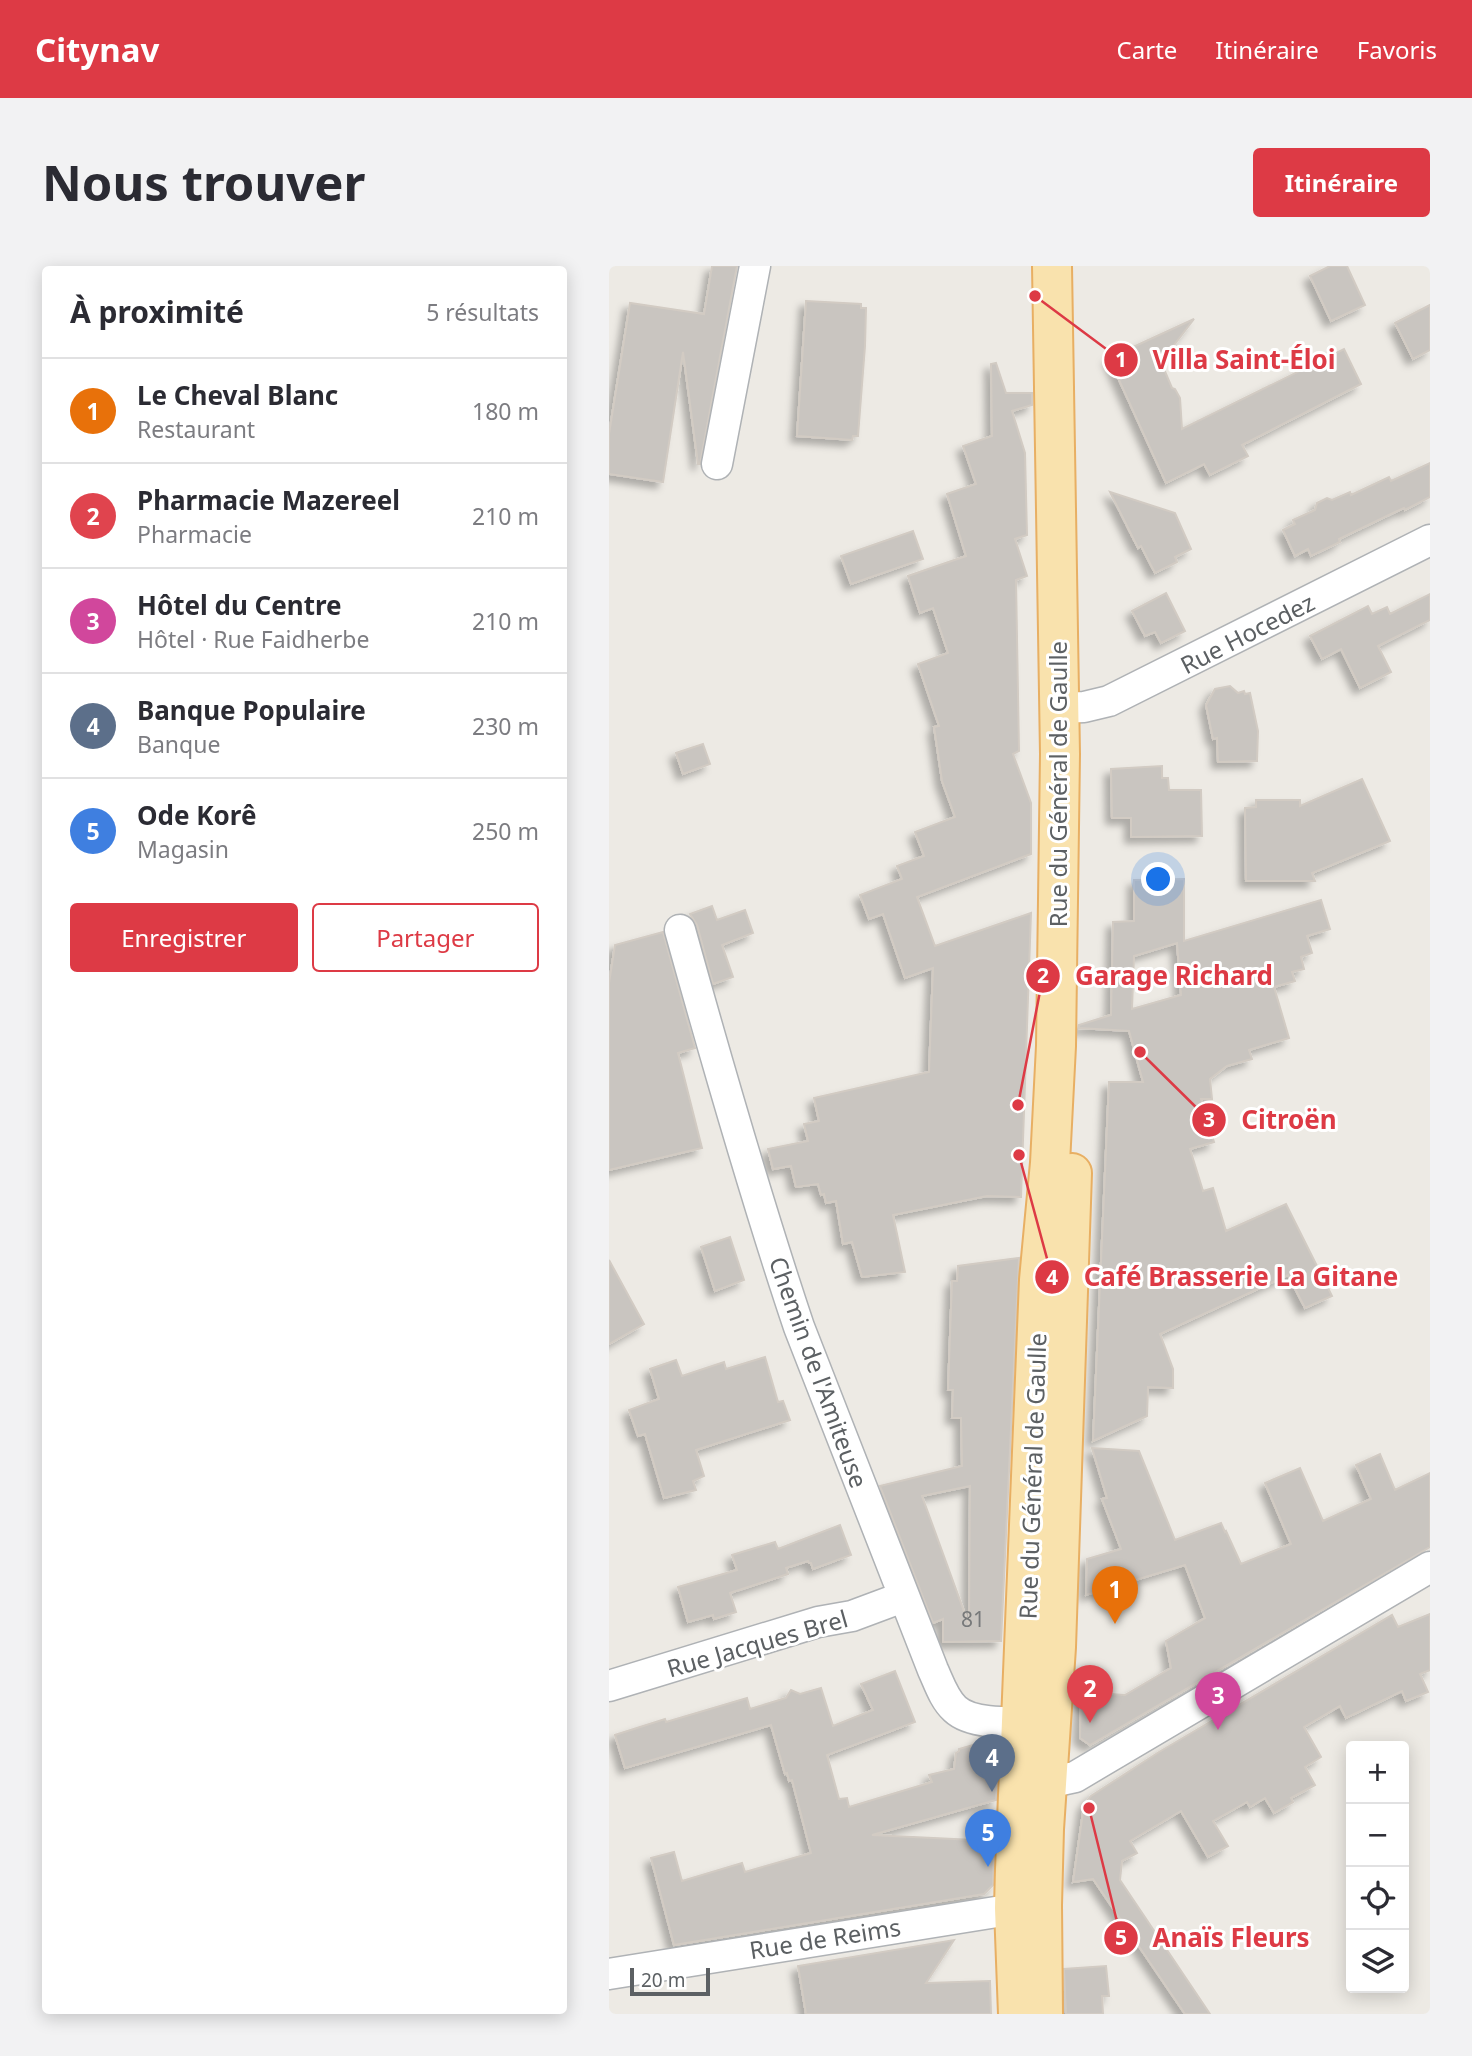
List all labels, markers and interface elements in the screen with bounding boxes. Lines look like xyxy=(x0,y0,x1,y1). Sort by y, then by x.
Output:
text: Citynav xyxy=(35,27,159,72)
text: Carte xyxy=(1117,33,1177,66)
text: Itinéraire xyxy=(1215,33,1319,66)
text: Favoris xyxy=(1357,33,1437,66)
button: Itinéraire xyxy=(1253,148,1430,217)
text: Nous trouver xyxy=(42,149,365,215)
text: À proximité xyxy=(70,291,244,332)
text: 5 résultats xyxy=(426,296,539,328)
callout: Villa Saint-Éloi xyxy=(1103,336,1349,383)
text: Villa Saint-Éloi xyxy=(1152,341,1336,377)
text: 1 xyxy=(1115,345,1127,373)
text: Le Cheval Blanc xyxy=(137,377,338,413)
text: 1 xyxy=(86,395,100,427)
text: 180 m xyxy=(472,395,539,427)
text: Restaurant xyxy=(137,413,255,445)
text: Pharmacie Mazereel xyxy=(137,482,400,518)
text: 2 xyxy=(86,500,100,532)
text: 210 m xyxy=(472,500,539,532)
text: Pharmacie xyxy=(137,518,252,550)
street label: Rue Hocedez xyxy=(1174,585,1320,681)
text: Hôtel du Centre xyxy=(137,587,342,623)
text: 3 xyxy=(86,605,100,637)
text: 210 m xyxy=(472,605,539,637)
text: Hôtel · Rue Faidherbe xyxy=(137,623,369,655)
street label: Rue du Général de Gaulle xyxy=(1041,641,1074,927)
text: Banque Populaire xyxy=(137,692,366,728)
text: 4 xyxy=(86,710,100,742)
text: 230 m xyxy=(472,710,539,742)
text: Banque xyxy=(137,728,220,760)
text: Ode Korê xyxy=(137,797,256,833)
text: 5 xyxy=(86,815,100,847)
text: 250 m xyxy=(472,815,539,847)
text: Magasin xyxy=(137,833,229,865)
your location xyxy=(1141,862,1175,896)
button: Enregistrer xyxy=(70,903,298,972)
button: Partager xyxy=(312,903,539,972)
callout: Garage Richard xyxy=(1026,952,1287,999)
text: Garage Richard xyxy=(1075,957,1273,993)
text: 2 xyxy=(1037,961,1049,989)
callout: Citroën xyxy=(1192,1096,1351,1143)
text: Citroën xyxy=(1241,1101,1337,1137)
text: 3 xyxy=(1203,1105,1215,1133)
street label: Chemin de l'Amiteuse xyxy=(762,1252,876,1492)
callout: Café Brasserie La Gitane xyxy=(1034,1254,1412,1301)
text: Café Brasserie La Gitane xyxy=(1084,1258,1398,1294)
text: 4 xyxy=(1046,1263,1058,1291)
street label: Rue du Général de Gaulle xyxy=(1011,1332,1053,1620)
pin: 1 xyxy=(1092,1566,1138,1624)
street label: Rue Jacques Brel xyxy=(663,1601,851,1685)
house number: 81 xyxy=(961,1605,985,1633)
pin: 2 xyxy=(1067,1665,1113,1723)
pin: 3 xyxy=(1195,1672,1241,1730)
pin: 4 xyxy=(969,1734,1015,1792)
map controls xyxy=(1346,1741,1409,1993)
button: + xyxy=(1346,1741,1409,1804)
button: − xyxy=(1346,1804,1409,1867)
pin: 5 xyxy=(965,1809,1011,1867)
button: locate xyxy=(1346,1867,1409,1930)
street label: Rue de Reims xyxy=(747,1910,903,1966)
callout: Anaïs Fleurs xyxy=(1103,1915,1323,1962)
text: Anaïs Fleurs xyxy=(1152,1919,1310,1955)
text: 5 xyxy=(1115,1923,1127,1951)
button: layers xyxy=(1346,1930,1409,1993)
scale bar xyxy=(630,1965,711,1997)
text: 20 m xyxy=(641,1967,685,1993)

